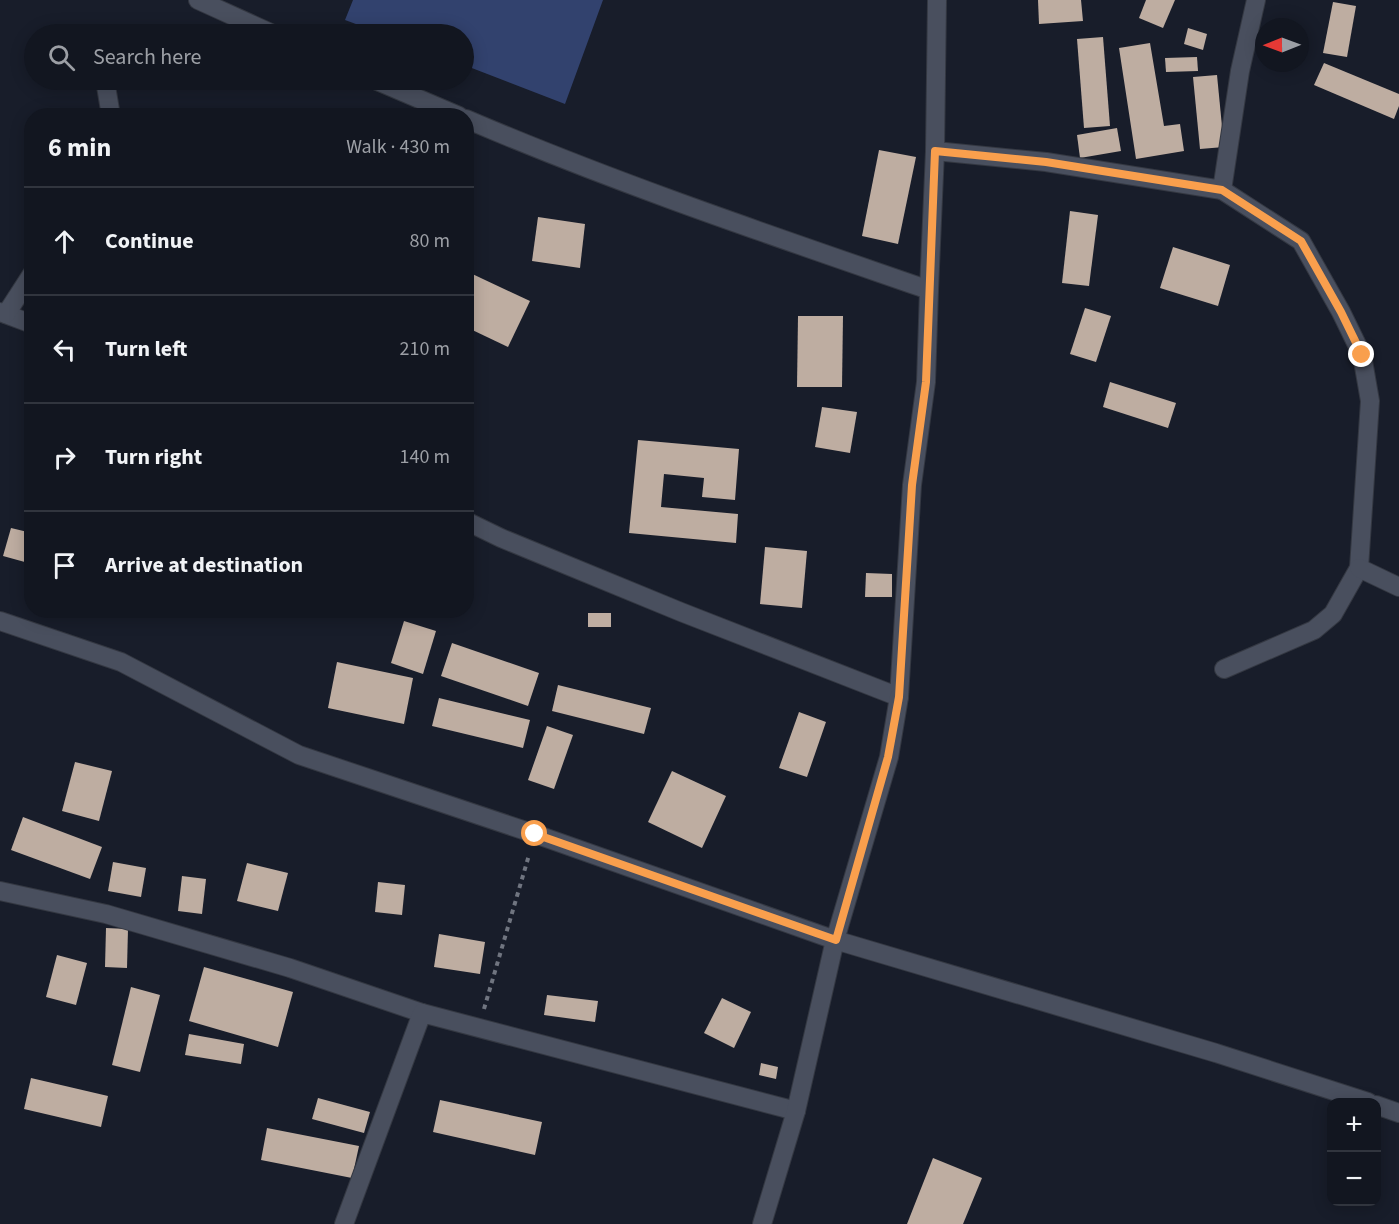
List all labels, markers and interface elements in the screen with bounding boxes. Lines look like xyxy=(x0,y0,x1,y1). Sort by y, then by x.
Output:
north arrow xyxy=(1255,18,1309,72)
search box xyxy=(24,24,474,90)
icon: search xyxy=(45,41,78,74)
text: Search here xyxy=(93,41,201,73)
text: 6 min xyxy=(48,129,111,166)
text: Walk · 430 m xyxy=(346,133,450,161)
icon: ahead xyxy=(48,225,81,258)
text: Continue xyxy=(105,225,194,257)
text: 80 m xyxy=(410,227,450,255)
icon: left xyxy=(48,333,81,366)
text: Turn left xyxy=(105,333,187,365)
text: 210 m xyxy=(400,335,450,363)
route end xyxy=(1348,341,1374,367)
icon: right xyxy=(48,441,81,474)
text: Turn right xyxy=(105,441,202,473)
text: 140 m xyxy=(400,443,450,471)
icon: arrive xyxy=(48,549,81,582)
text: Arrive at destination xyxy=(105,549,303,581)
route start xyxy=(521,820,547,846)
map controls xyxy=(1327,1098,1381,1206)
button: + xyxy=(1327,1098,1381,1152)
button: − xyxy=(1327,1152,1381,1206)

